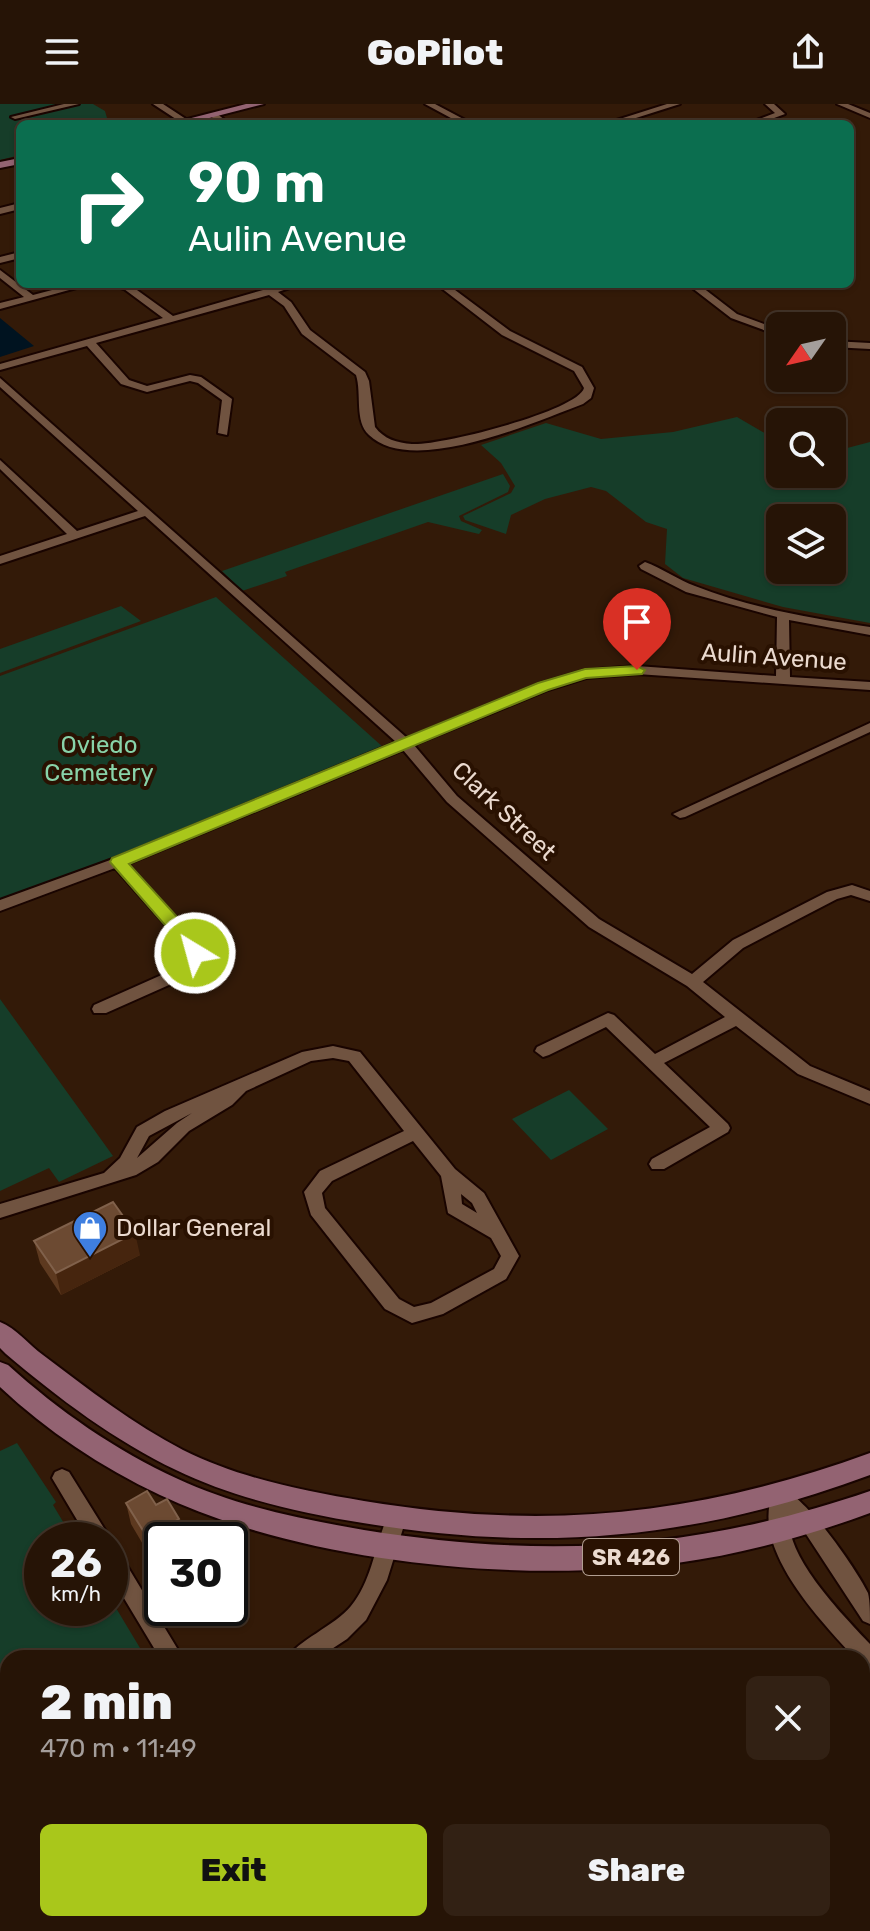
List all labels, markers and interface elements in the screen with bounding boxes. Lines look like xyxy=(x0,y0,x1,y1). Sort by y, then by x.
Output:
icon: menu xyxy=(40,30,84,74)
icon: share xyxy=(786,30,830,74)
text: GoPilot xyxy=(367,31,503,74)
text: 90 m xyxy=(188,150,325,216)
icon: right xyxy=(56,152,160,256)
text: Aulin Avenue xyxy=(188,217,407,260)
north arrow xyxy=(766,312,846,392)
map controls xyxy=(766,312,846,584)
button: search xyxy=(766,408,846,488)
button: layers xyxy=(766,504,846,584)
pin xyxy=(603,588,671,670)
icon: arrive xyxy=(615,600,659,644)
street label: Aulin Avenue xyxy=(700,638,848,676)
park label: Oviedo Cemetery xyxy=(44,731,154,787)
street label: Clark Street xyxy=(446,756,562,866)
position arrow xyxy=(153,911,237,995)
shop icon: Dollar General xyxy=(71,1209,109,1259)
place label: Dollar General xyxy=(116,1214,271,1242)
speed limit sign: 30 xyxy=(144,1522,248,1626)
road number: SR 426 xyxy=(583,1539,679,1575)
text: 26 xyxy=(50,1540,102,1587)
text: km/h xyxy=(51,1582,101,1606)
text: 2 min xyxy=(40,1674,173,1731)
button: close xyxy=(746,1676,830,1760)
text: 470 m · 11:49 xyxy=(40,1733,197,1764)
button: Exit xyxy=(40,1824,427,1916)
button: Share xyxy=(443,1824,830,1916)

